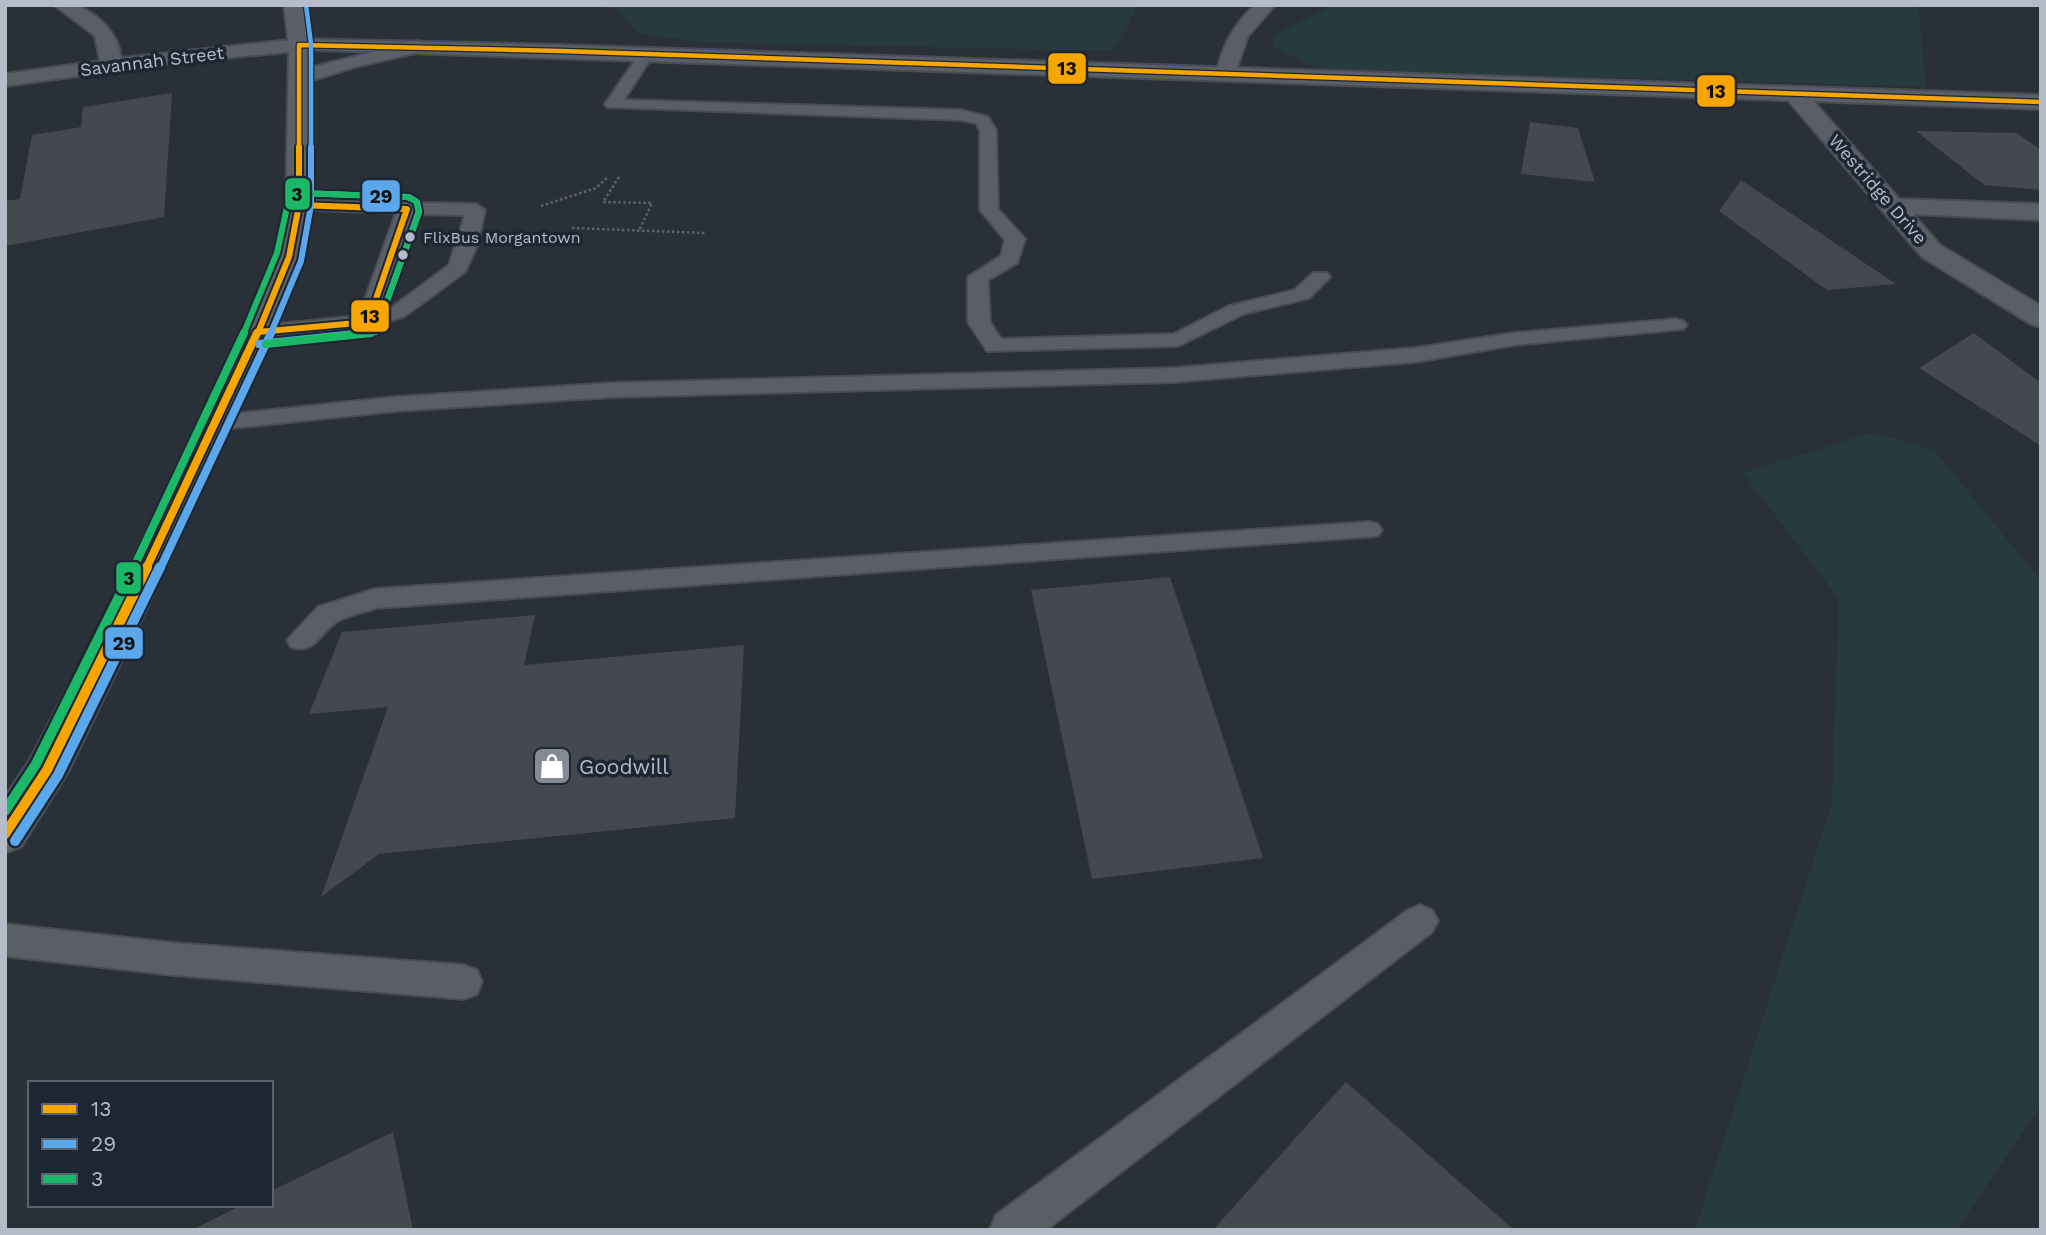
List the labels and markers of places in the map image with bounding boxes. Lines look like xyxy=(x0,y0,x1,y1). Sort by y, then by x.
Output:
place label: FlixBus Morgantown xyxy=(423,228,581,247)
marker: FlixBus Morgantown xyxy=(403,230,417,244)
unlabelled marker xyxy=(396,248,410,262)
shop icon: Goodwill xyxy=(531,745,573,787)
place label: Goodwill xyxy=(579,754,669,779)

